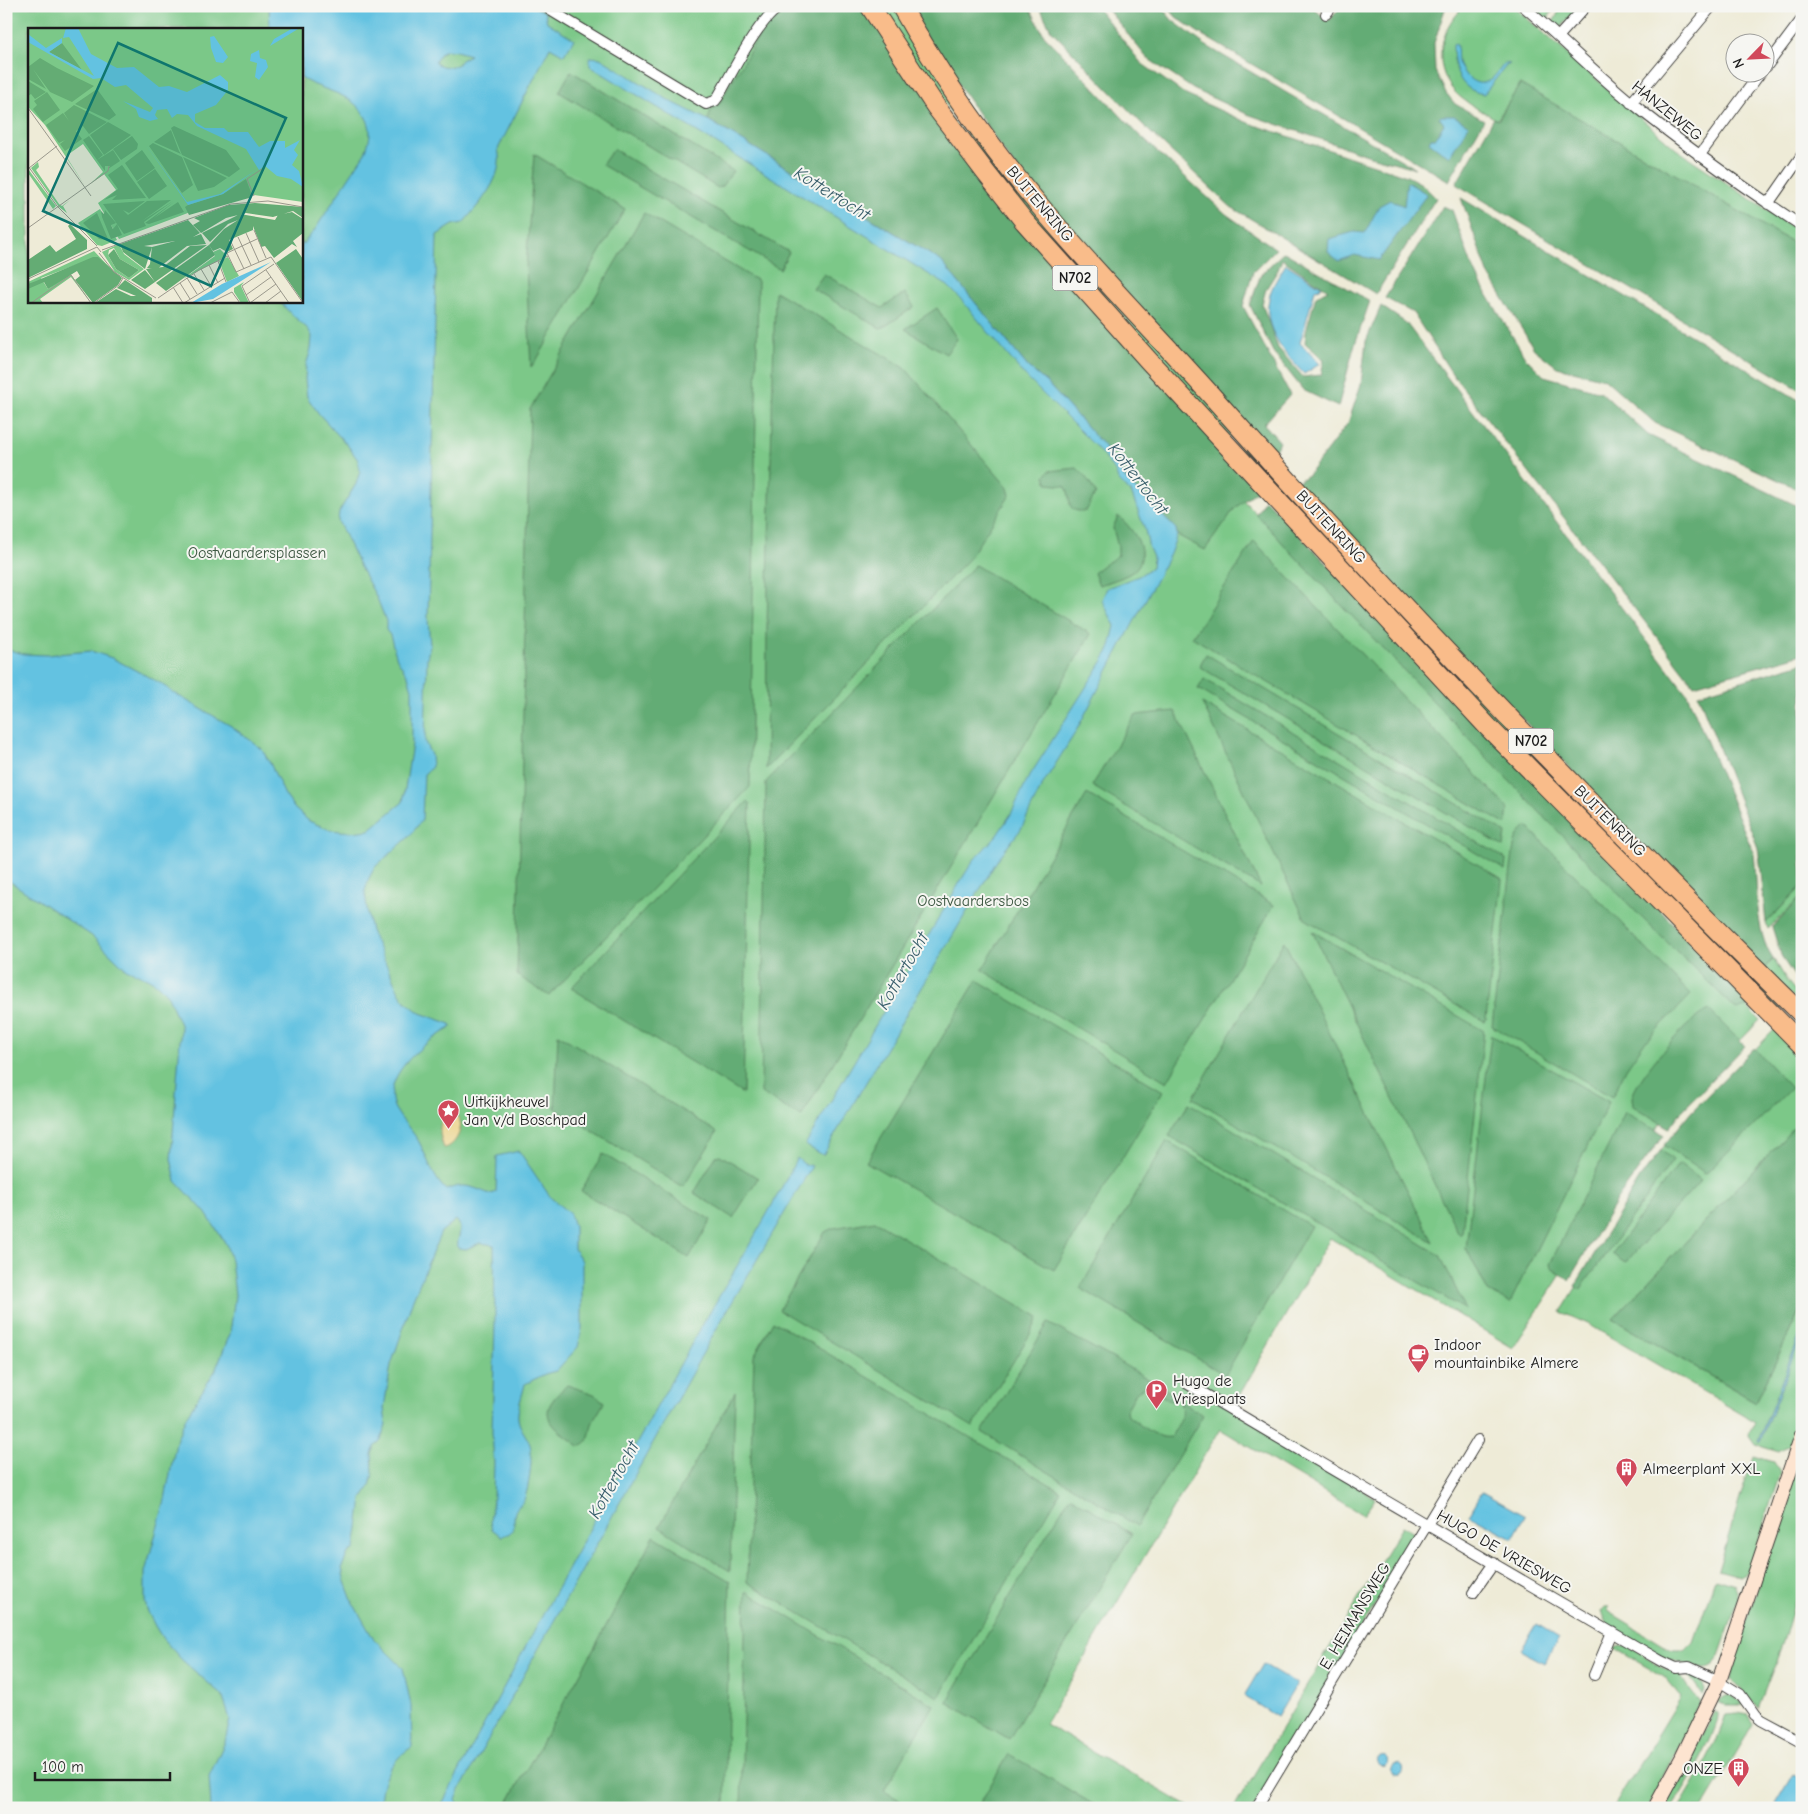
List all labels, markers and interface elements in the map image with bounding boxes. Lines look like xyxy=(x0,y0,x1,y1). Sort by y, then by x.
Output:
inset map xyxy=(28,28,302,302)
north arrow xyxy=(1726,32,1776,82)
text: N xyxy=(1729,55,1748,71)
street label: HANZEWEG xyxy=(1628,77,1706,145)
water label: Kottertocht xyxy=(790,162,875,226)
street label: BUITENRING xyxy=(1003,162,1077,246)
road number: N702 xyxy=(1052,266,1098,290)
water label: Kottertocht xyxy=(1103,439,1173,520)
street label: BUITENRING xyxy=(1293,487,1369,567)
park label: Oostvaardersplassen xyxy=(188,544,326,562)
road number: N702 xyxy=(1508,728,1554,754)
street label: BUITENRING xyxy=(1571,782,1649,860)
park label: Oostvaardersbos xyxy=(917,892,1029,910)
water label: Kottertocht xyxy=(873,928,934,1013)
place label: Uitkijkheuvel Jan v/d Boschpad xyxy=(464,1093,586,1129)
place icon: Uitkijkheuvel Jan v/d Boschpad xyxy=(436,1099,460,1130)
place label: Indoor mountainbike Almere xyxy=(1434,1336,1579,1372)
cafe icon: Indoor mountainbike Almere xyxy=(1406,1342,1430,1373)
place label: Hugo de Vriesplaats xyxy=(1173,1372,1246,1408)
parking icon: Hugo de Vriesplaats xyxy=(1145,1378,1169,1409)
water label: Kottertocht xyxy=(584,1436,645,1523)
building icon: Almeerplant XXL xyxy=(1615,1457,1639,1488)
place label: Almeerplant XXL xyxy=(1643,1460,1760,1478)
street label: HUGO DE VRIESWEG xyxy=(1433,1506,1575,1598)
street label: E. HEIMANSWEG xyxy=(1316,1559,1394,1673)
scale bar xyxy=(35,1749,170,1781)
building icon: ONZE xyxy=(1727,1757,1751,1788)
text: 100 m xyxy=(42,1758,84,1776)
place label: ONZE xyxy=(1683,1760,1723,1778)

